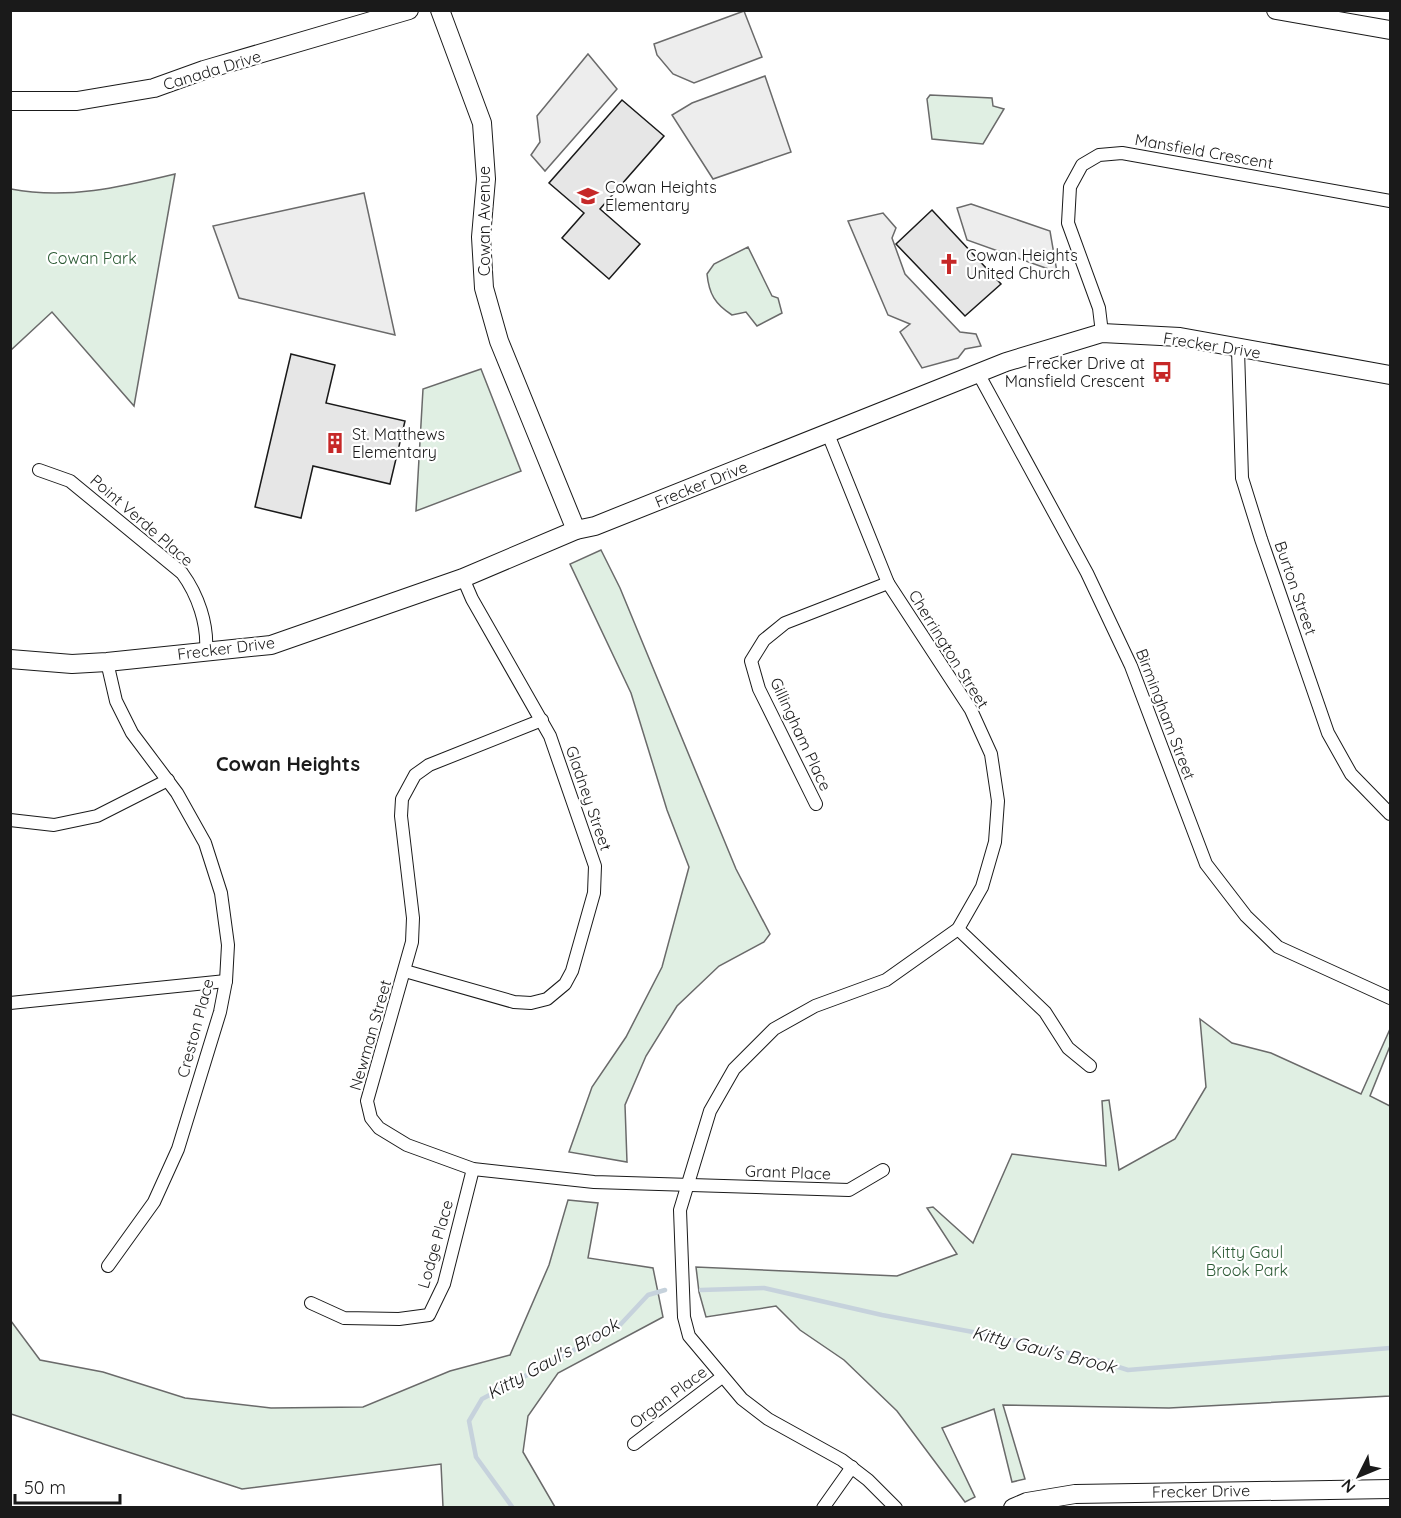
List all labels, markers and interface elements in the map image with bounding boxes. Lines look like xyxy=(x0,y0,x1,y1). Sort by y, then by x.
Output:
street label: Canada Drive xyxy=(161,46,263,94)
street label: Mansfield Crescent xyxy=(1133,129,1275,173)
street label: Cowan Avenue xyxy=(474,166,494,276)
place label: Cowan Heights Elementary xyxy=(605,177,717,215)
school or university icon: Cowan Heights Elementary xyxy=(576,184,600,208)
place label: Cowan Heights United Church xyxy=(966,245,1078,283)
park label: Cowan Park xyxy=(47,248,137,268)
church icon: Cowan Heights United Church xyxy=(937,252,961,276)
street label: Frecker Drive xyxy=(1162,327,1262,363)
place label: Frecker Drive at Mansfield Crescent xyxy=(1005,353,1145,391)
bus stop icon: Frecker Drive at Mansfield Crescent xyxy=(1150,360,1174,384)
place label: St. Matthews Elementary xyxy=(352,424,445,462)
building icon: St. Matthews Elementary xyxy=(323,431,347,455)
street label: Frecker Drive xyxy=(652,456,750,512)
street label: Point Verde Place xyxy=(86,470,198,570)
street label: Burton Street xyxy=(1271,538,1321,638)
street label: Cherrington Street xyxy=(905,586,993,712)
street label: Frecker Drive xyxy=(176,632,276,664)
street label: Birmingham Street xyxy=(1132,646,1200,782)
street label: Gillingham Place xyxy=(766,674,836,794)
street label: Gladney Street xyxy=(562,743,616,853)
district label: Cowan Heights xyxy=(216,751,360,776)
street label: Creston Place xyxy=(172,976,218,1080)
street label: Newman Street xyxy=(345,977,395,1093)
street label: Grant Place xyxy=(745,1161,831,1183)
street label: Lodge Place xyxy=(413,1197,457,1291)
park label: Kitty Gaul Brook Park xyxy=(1206,1242,1288,1280)
water label: Kitty Gaul's Brook xyxy=(483,1312,624,1404)
water label: Kitty Gaul's Brook xyxy=(970,1320,1120,1379)
street label: Organ Place xyxy=(625,1361,711,1433)
north arrow xyxy=(1329,1446,1389,1506)
scale bar xyxy=(15,1467,120,1505)
text: N xyxy=(1337,1475,1359,1497)
text: 50 m xyxy=(24,1476,66,1499)
street label: Frecker Drive xyxy=(1152,1480,1250,1502)

